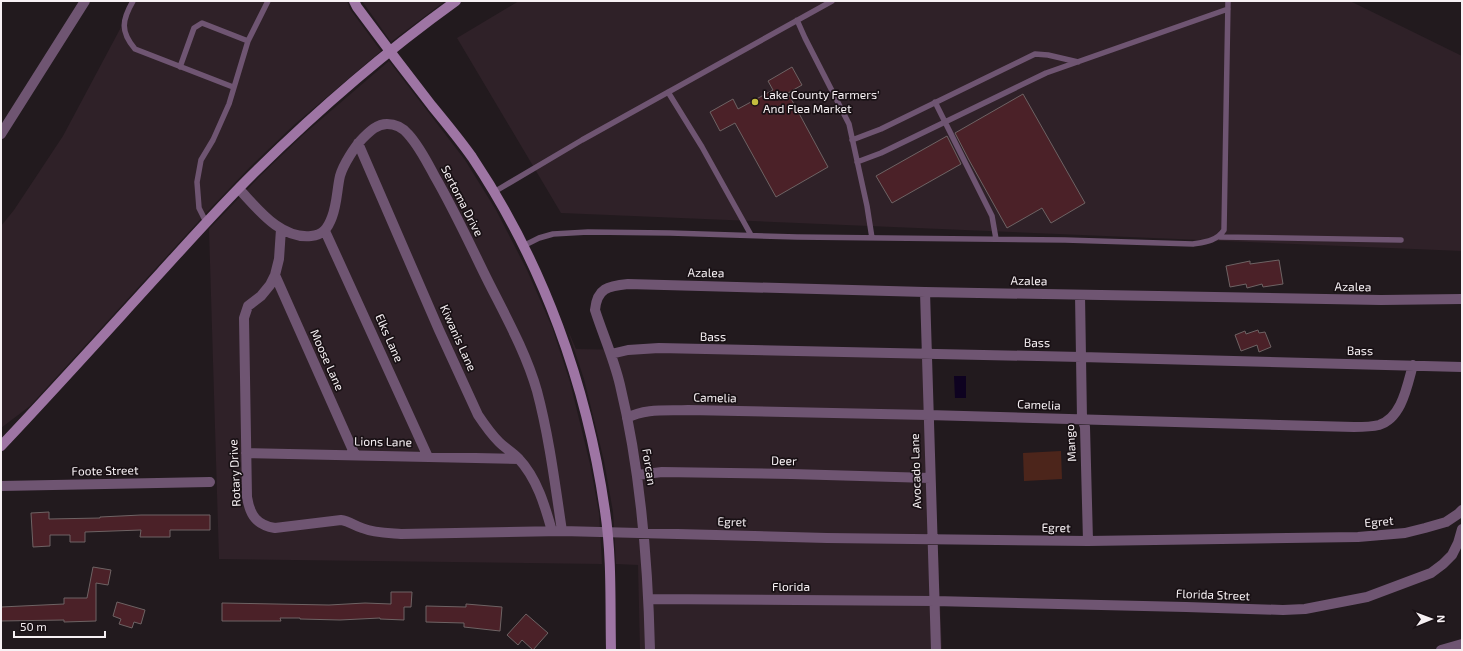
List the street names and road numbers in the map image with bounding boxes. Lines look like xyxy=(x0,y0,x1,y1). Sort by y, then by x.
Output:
street label: Sertoma Drive xyxy=(439,163,487,238)
street label: Azalea xyxy=(688,265,725,279)
street label: Azalea xyxy=(1011,273,1048,287)
street label: Azalea xyxy=(1335,279,1372,293)
street label: Kiwanis Lane xyxy=(438,302,480,373)
street label: Elks Lane xyxy=(373,311,407,364)
street label: Moose Lane xyxy=(308,327,348,392)
street label: Bass xyxy=(700,329,726,343)
street label: Bass xyxy=(1024,335,1050,349)
street label: Bass xyxy=(1347,343,1373,357)
street label: Camelia xyxy=(693,390,737,404)
street label: Camelia xyxy=(1017,396,1061,412)
street label: Mango xyxy=(1062,424,1078,462)
street label: Lions Lane xyxy=(354,433,412,449)
street label: Avocado Lane xyxy=(907,433,923,509)
street label: Rotary Drive xyxy=(225,439,243,507)
street label: Forcan xyxy=(640,447,660,486)
street label: Deer xyxy=(771,453,797,467)
street label: Foote Street xyxy=(71,462,139,478)
street label: Egret xyxy=(717,513,747,529)
street label: Egret xyxy=(1364,513,1394,529)
street label: Egret xyxy=(1041,520,1071,534)
street label: Florida xyxy=(772,579,810,593)
street label: Florida Street xyxy=(1176,586,1251,602)

